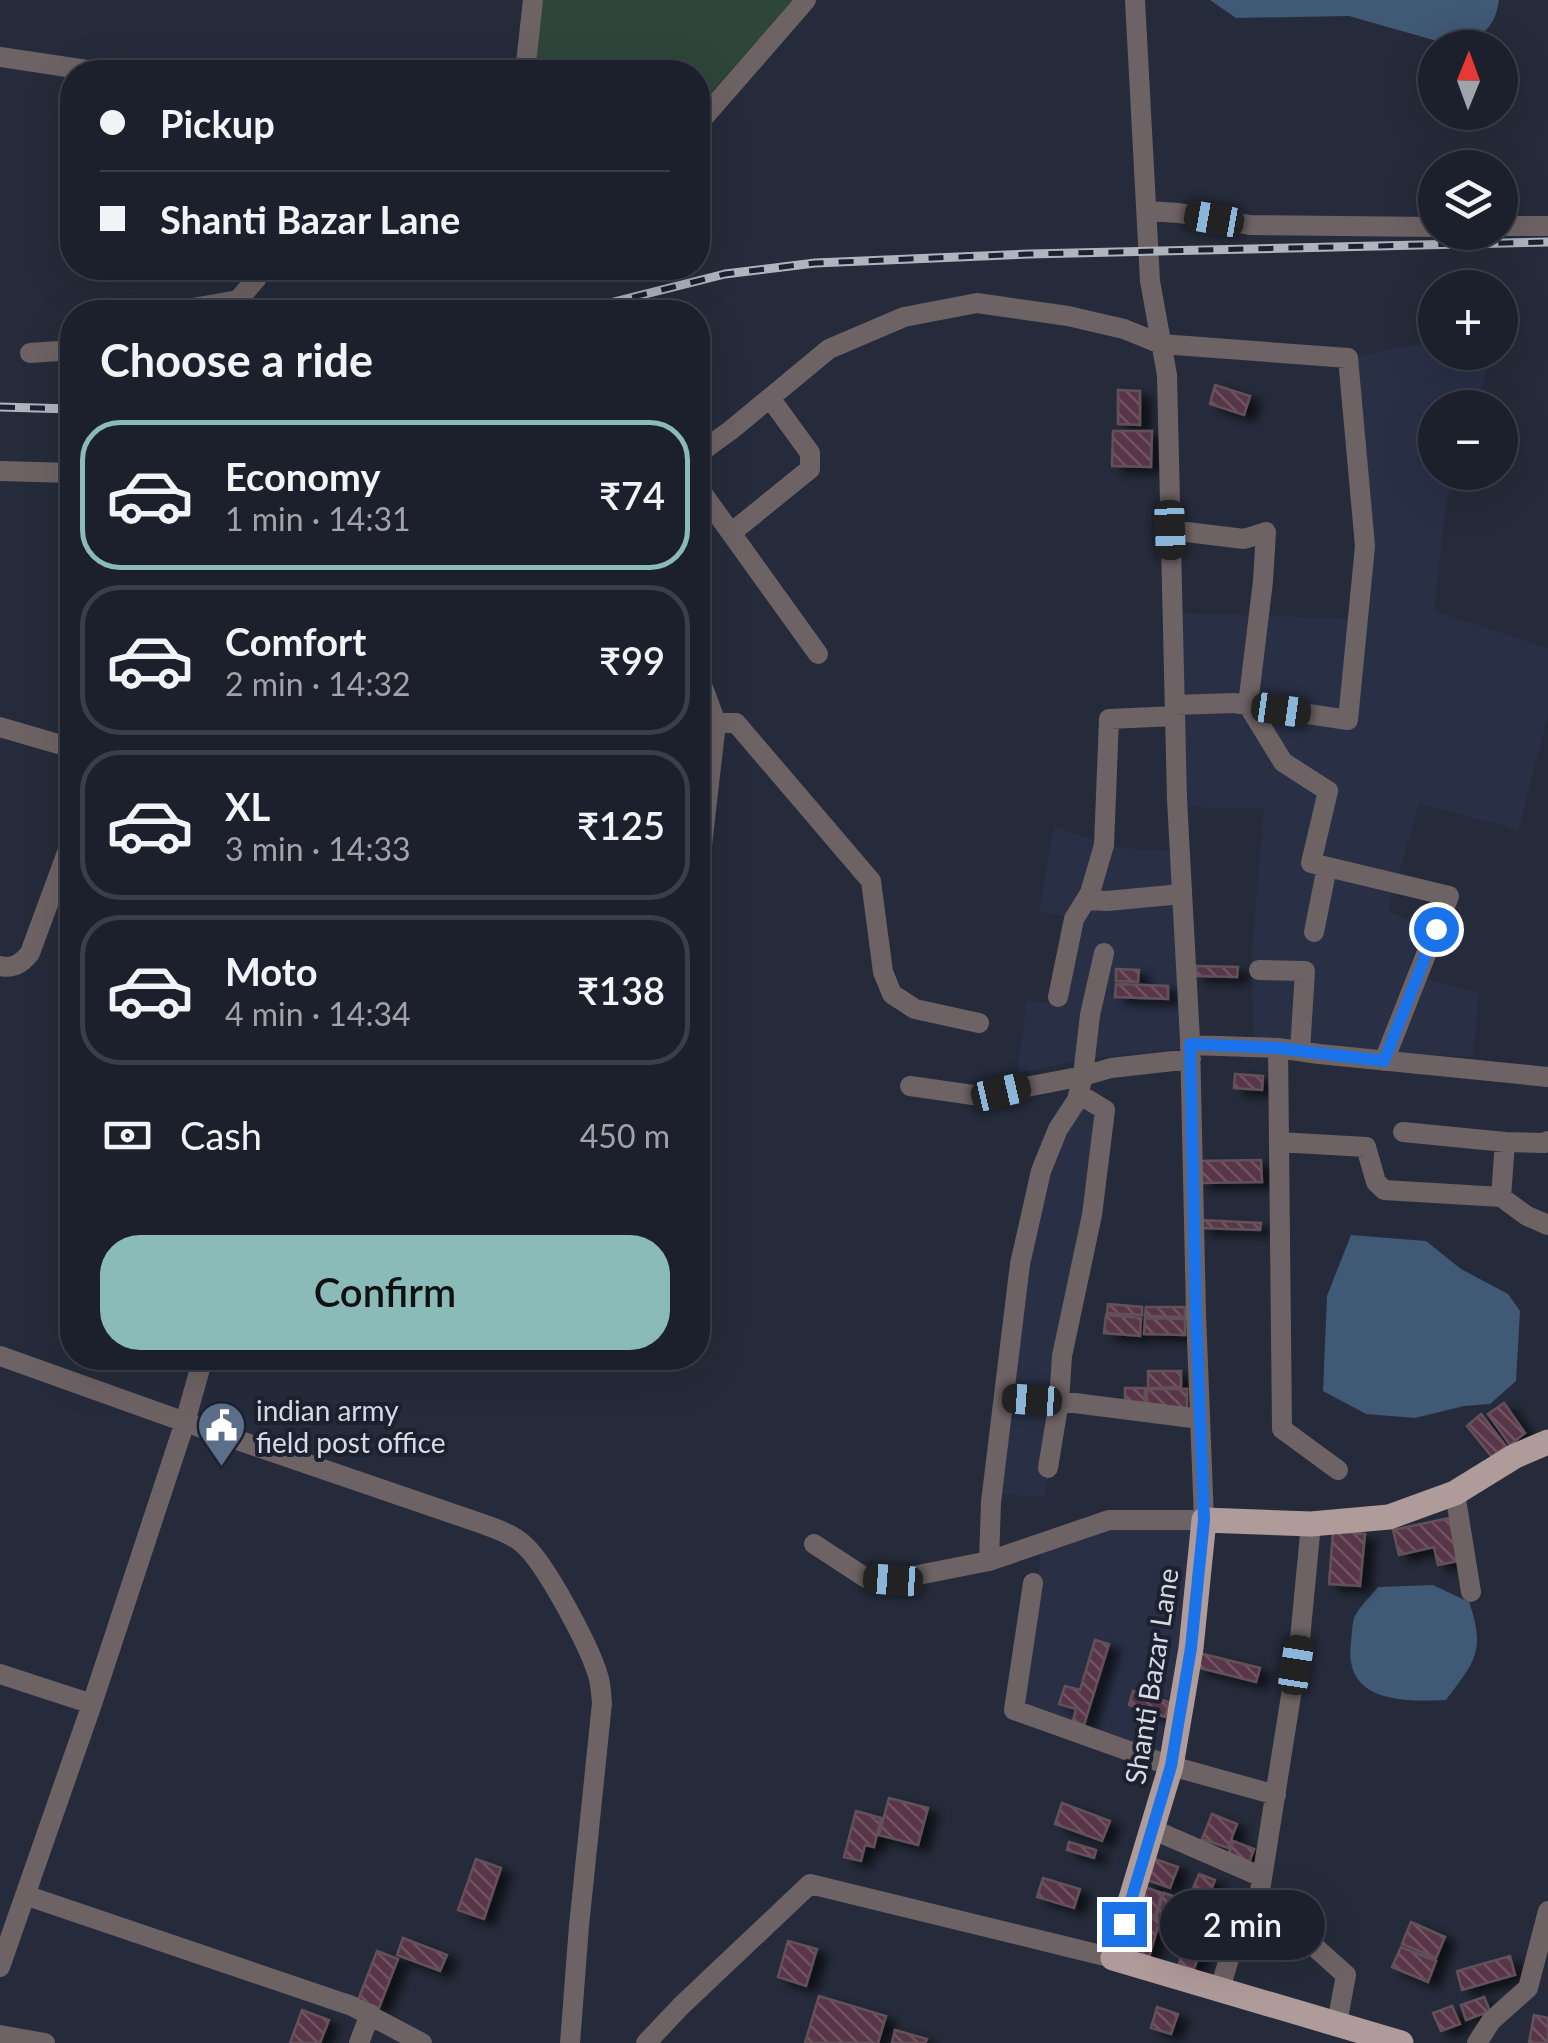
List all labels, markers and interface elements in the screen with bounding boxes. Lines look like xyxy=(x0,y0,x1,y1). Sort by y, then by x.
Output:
north arrow xyxy=(1418,30,1518,130)
map controls xyxy=(1418,30,1518,490)
text: Pickup xyxy=(160,100,275,146)
button: layers xyxy=(1418,150,1518,250)
text: Shanti Bazar Lane xyxy=(160,196,460,242)
car xyxy=(1182,199,1246,239)
button: + xyxy=(1418,270,1518,370)
text: Choose a ride xyxy=(100,333,373,387)
button: − xyxy=(1418,390,1518,490)
icon: car xyxy=(105,450,195,540)
text: Economy xyxy=(225,453,380,499)
text: ₹74 xyxy=(599,472,665,518)
text: 1 min · 14:31 xyxy=(225,499,411,538)
car xyxy=(1154,499,1186,561)
icon: car xyxy=(105,615,195,705)
text: Comfort xyxy=(225,618,366,664)
text: ₹99 xyxy=(599,637,665,683)
text: 2 min · 14:32 xyxy=(225,664,411,703)
car xyxy=(1249,691,1313,729)
icon: car xyxy=(105,780,195,870)
text: XL xyxy=(225,783,270,829)
text: ₹125 xyxy=(577,802,665,848)
text: 3 min · 14:33 xyxy=(225,829,411,868)
route start xyxy=(1414,907,1459,952)
icon: car xyxy=(105,945,195,1035)
text: Moto xyxy=(225,948,318,994)
text: ₹138 xyxy=(577,967,665,1013)
text: 4 min · 14:34 xyxy=(225,994,411,1033)
car xyxy=(968,1071,1034,1113)
icon: cash xyxy=(100,1108,155,1163)
text: Cash xyxy=(180,1112,262,1158)
text: 450 m xyxy=(580,1116,670,1155)
button: Confirm xyxy=(100,1235,670,1350)
car xyxy=(1001,1383,1063,1417)
place label: indian army field post office xyxy=(256,1393,446,1459)
public building icon: indian army field post office xyxy=(195,1400,247,1468)
car xyxy=(862,1563,924,1597)
street label: Shanti Bazar Lane xyxy=(1117,1566,1185,1786)
car xyxy=(1276,1633,1316,1697)
callout: 2 min xyxy=(1159,1889,1324,1959)
route end xyxy=(1102,1902,1147,1947)
text: 2 min xyxy=(1203,1905,1282,1944)

